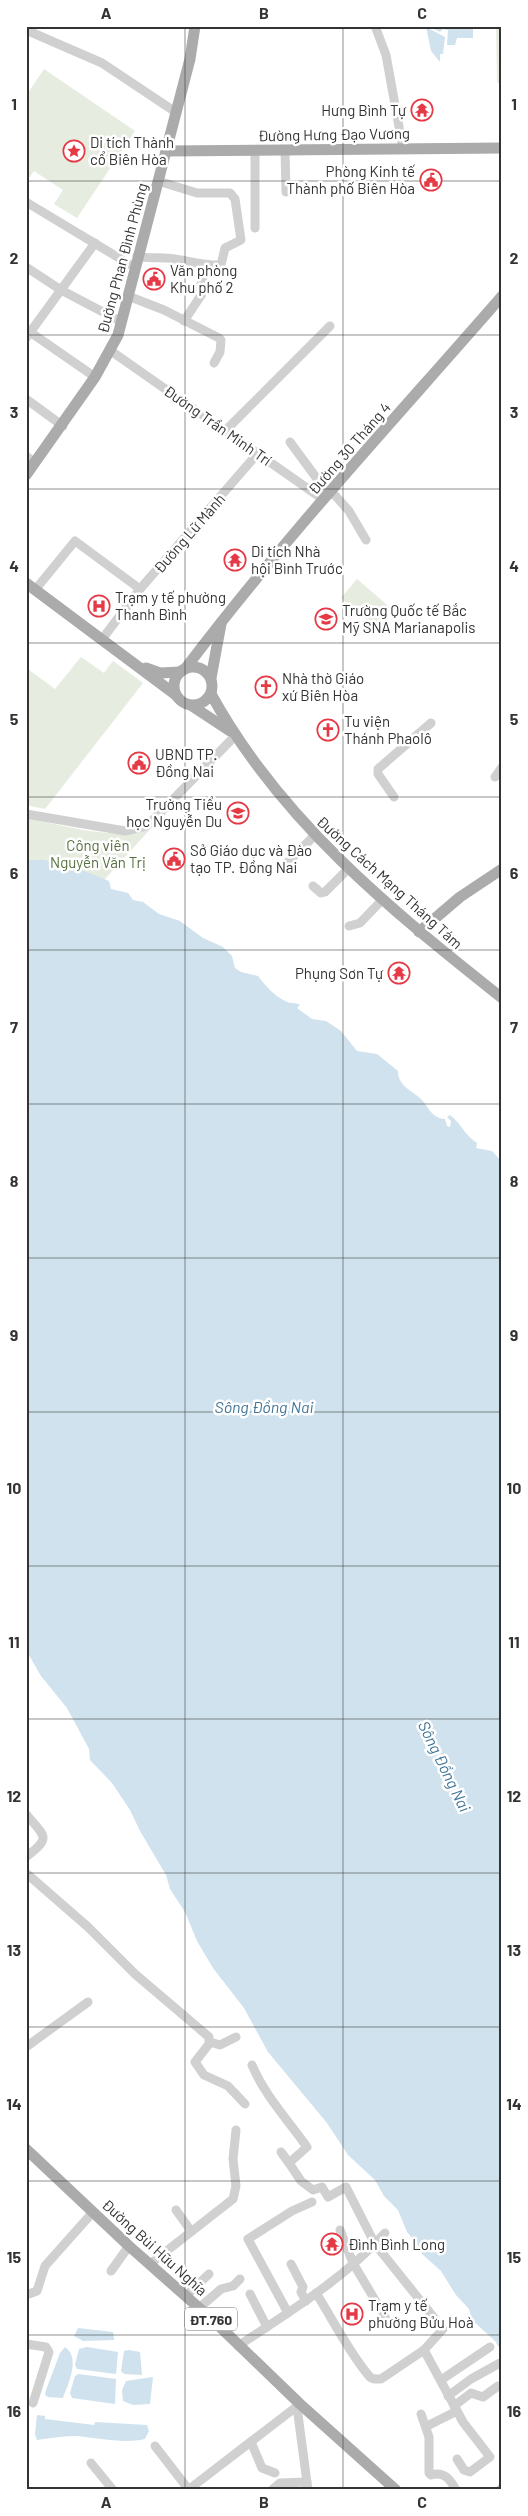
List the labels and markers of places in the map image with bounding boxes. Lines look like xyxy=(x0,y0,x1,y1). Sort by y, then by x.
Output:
temple icon: Hưng Bình Tự xyxy=(410,98,434,122)
place label: Hưng Bình Tự xyxy=(321,101,407,119)
place label: Di tích Thành cổ Biên Hòa xyxy=(90,133,174,168)
place icon: Di tích Thành cổ Biên Hòa xyxy=(62,139,86,163)
place label: Phòng Kinh tế Thành phố Biên Hòa xyxy=(286,162,415,197)
public building icon: Phòng Kinh tế Thành phố Biên Hòa xyxy=(419,168,443,192)
place label: Văn phòng Khu phố 2 xyxy=(170,261,237,296)
public building icon: Văn phòng Khu phố 2 xyxy=(142,267,166,291)
place label: Di tích Nhà hội Bình Trước xyxy=(251,542,343,577)
temple icon: Di tích Nhà hội Bình Trước xyxy=(223,548,247,572)
place label: Trạm y tế phường Thanh Bình xyxy=(115,588,226,623)
hospital icon: Trạm y tế phường Thanh Bình xyxy=(87,594,111,618)
place label: Trường Quốc tế Bắc Mỹ SNA Marianapolis xyxy=(342,601,476,636)
school or university icon: Trường Quốc tế Bắc Mỹ SNA Marianapolis xyxy=(314,607,338,631)
place label: Nhà thờ Giáo xứ Biên Hòa xyxy=(282,669,364,704)
church icon: Nhà thờ Giáo xứ Biên Hòa xyxy=(254,675,278,699)
place label: Tu viện Thánh Phaolô xyxy=(344,712,432,747)
church icon: Tu viện Thánh Phaolô xyxy=(316,718,340,742)
place label: UBND TP. Đồng Nai xyxy=(155,745,217,780)
public building icon: UBND TP. Đồng Nai xyxy=(127,751,151,775)
place label: Trường Tiểu học Nguyễn Du xyxy=(126,795,222,830)
school or university icon: Trường Tiểu học Nguyễn Du xyxy=(226,801,250,825)
place label: Sở Giáo dục và Đào tạo TP. Đồng Nai xyxy=(190,841,312,876)
public building icon: Sở Giáo dục và Đào tạo TP. Đồng Nai xyxy=(162,847,186,871)
temple icon: Phụng Sơn Tự xyxy=(387,961,411,985)
place label: Phụng Sơn Tự xyxy=(295,964,384,982)
temple icon: Đình Bình Long xyxy=(320,2232,344,2256)
place label: Đình Bình Long xyxy=(348,2235,445,2253)
place label: Trạm y tế phường Bửu Hoà xyxy=(368,2296,474,2331)
hospital icon: Trạm y tế phường Bửu Hoà xyxy=(340,2302,364,2326)

